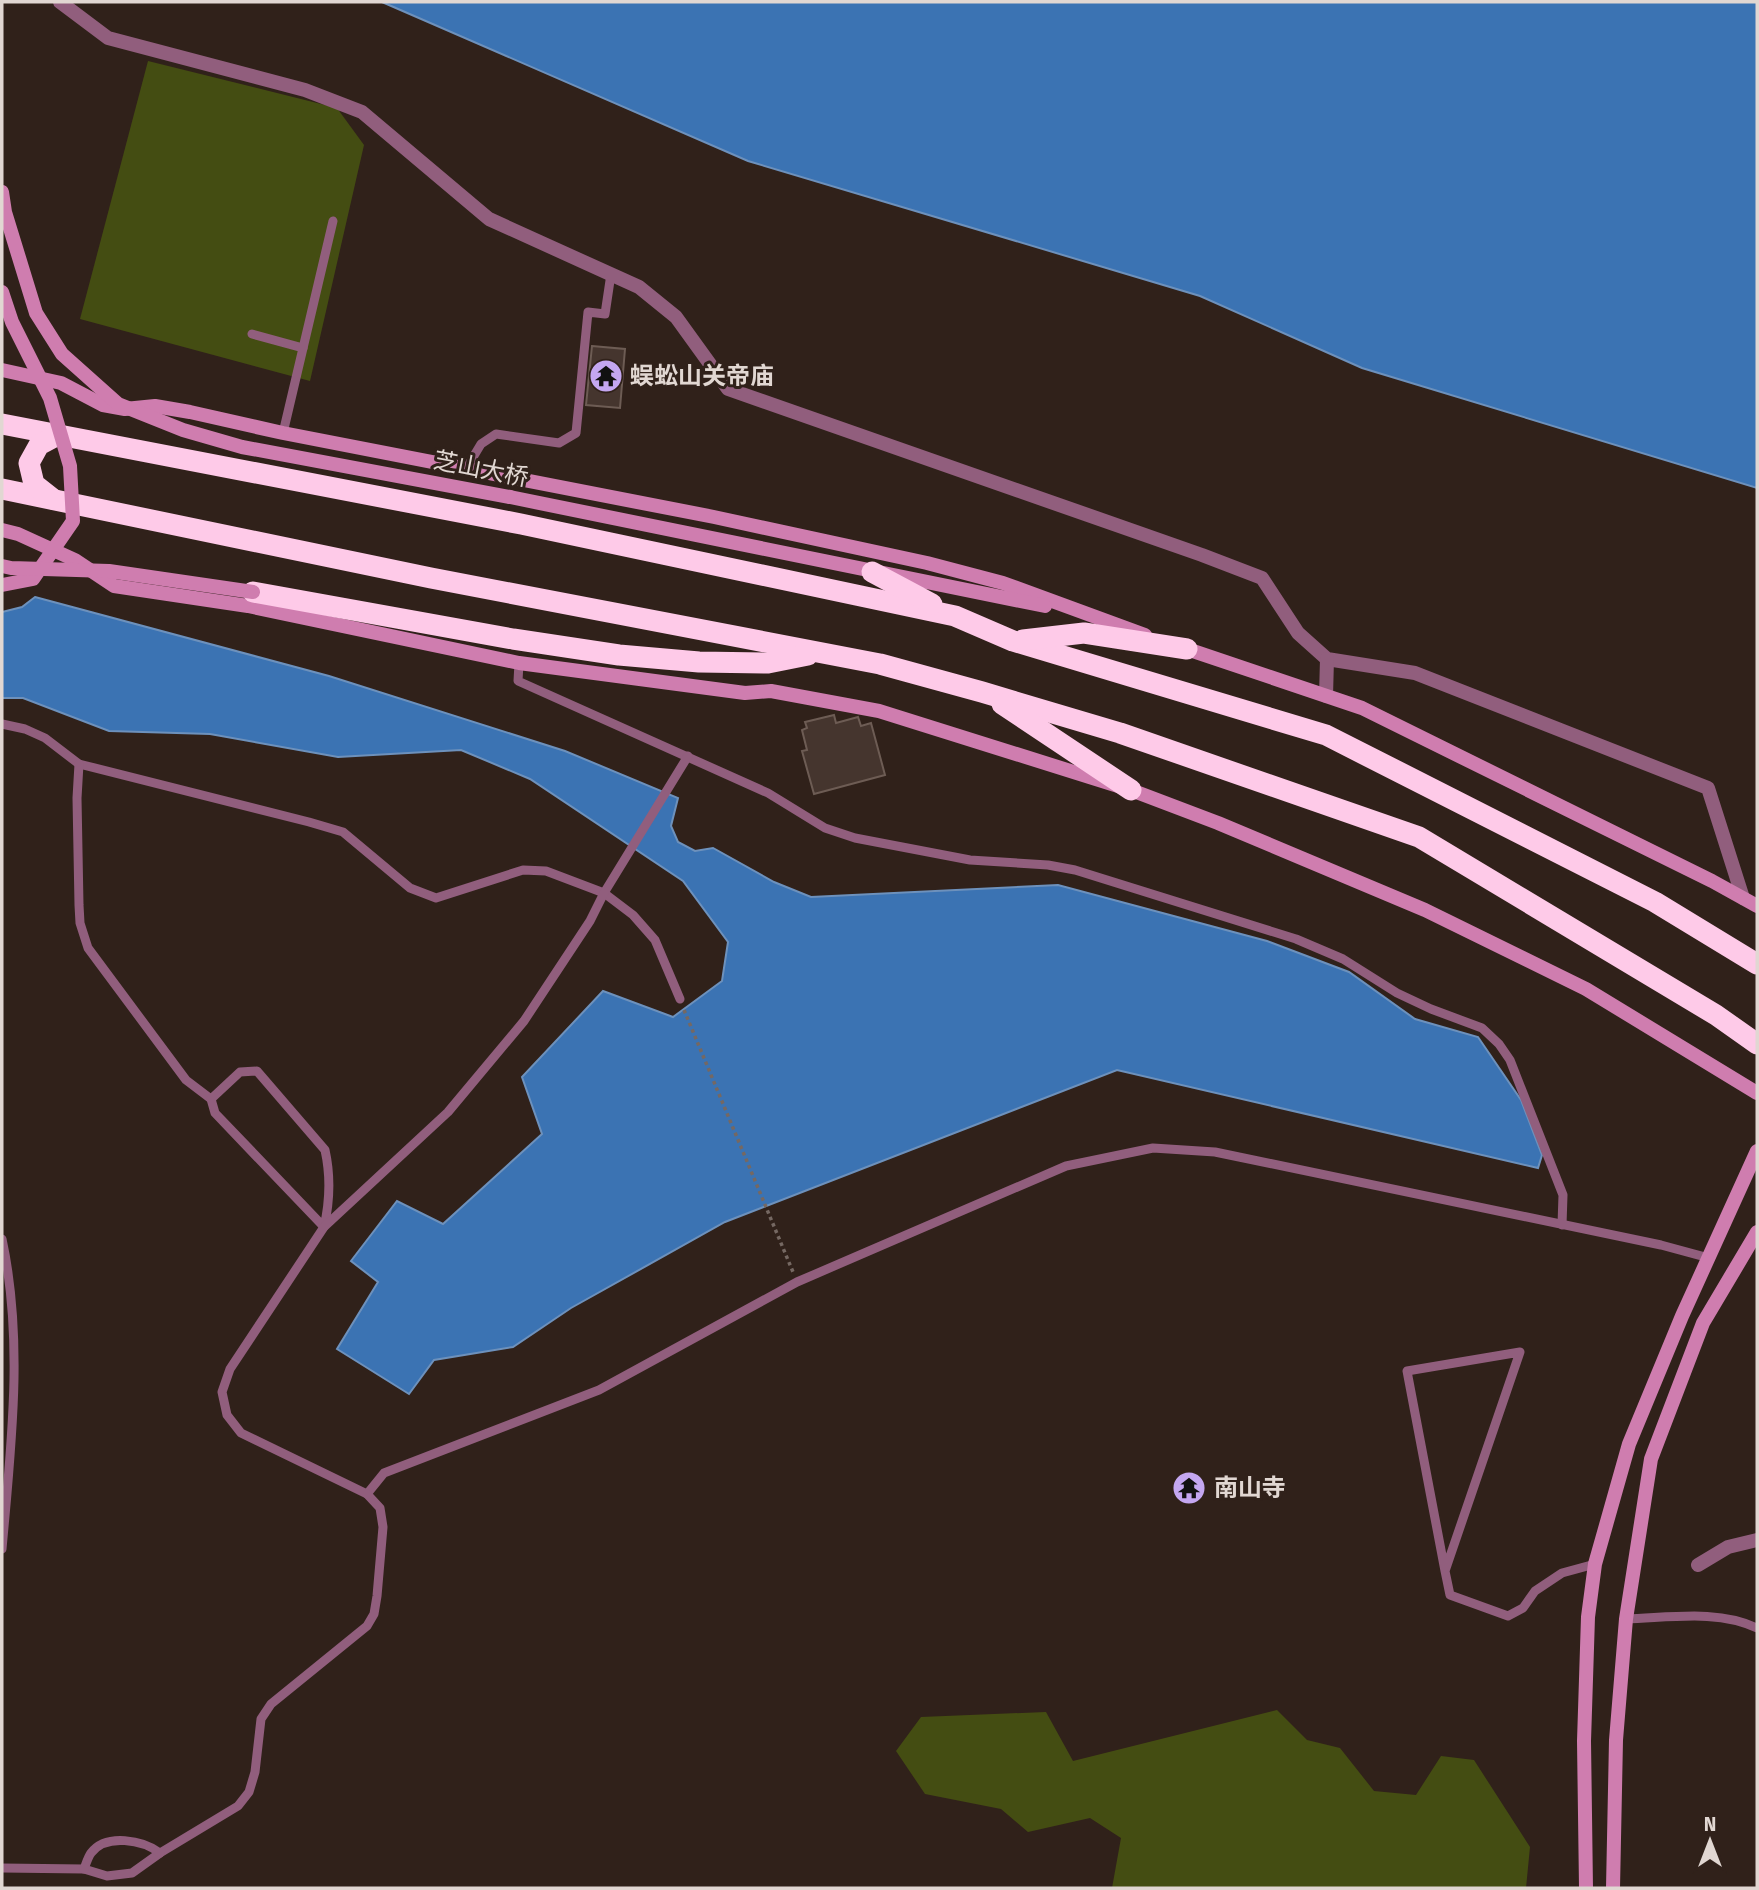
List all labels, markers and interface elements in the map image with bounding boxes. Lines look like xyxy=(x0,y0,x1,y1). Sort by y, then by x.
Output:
temple icon: 蜈蚣山关帝庙 xyxy=(587,357,625,395)
place label: 蜈蚣山关帝庙 xyxy=(630,362,774,390)
street label: 芝山大桥 xyxy=(431,446,531,492)
temple icon: 南山寺 xyxy=(1170,1469,1208,1507)
place label: 南山寺 xyxy=(1214,1474,1286,1502)
north arrow xyxy=(1675,1806,1745,1876)
text: N xyxy=(1704,1813,1716,1836)

